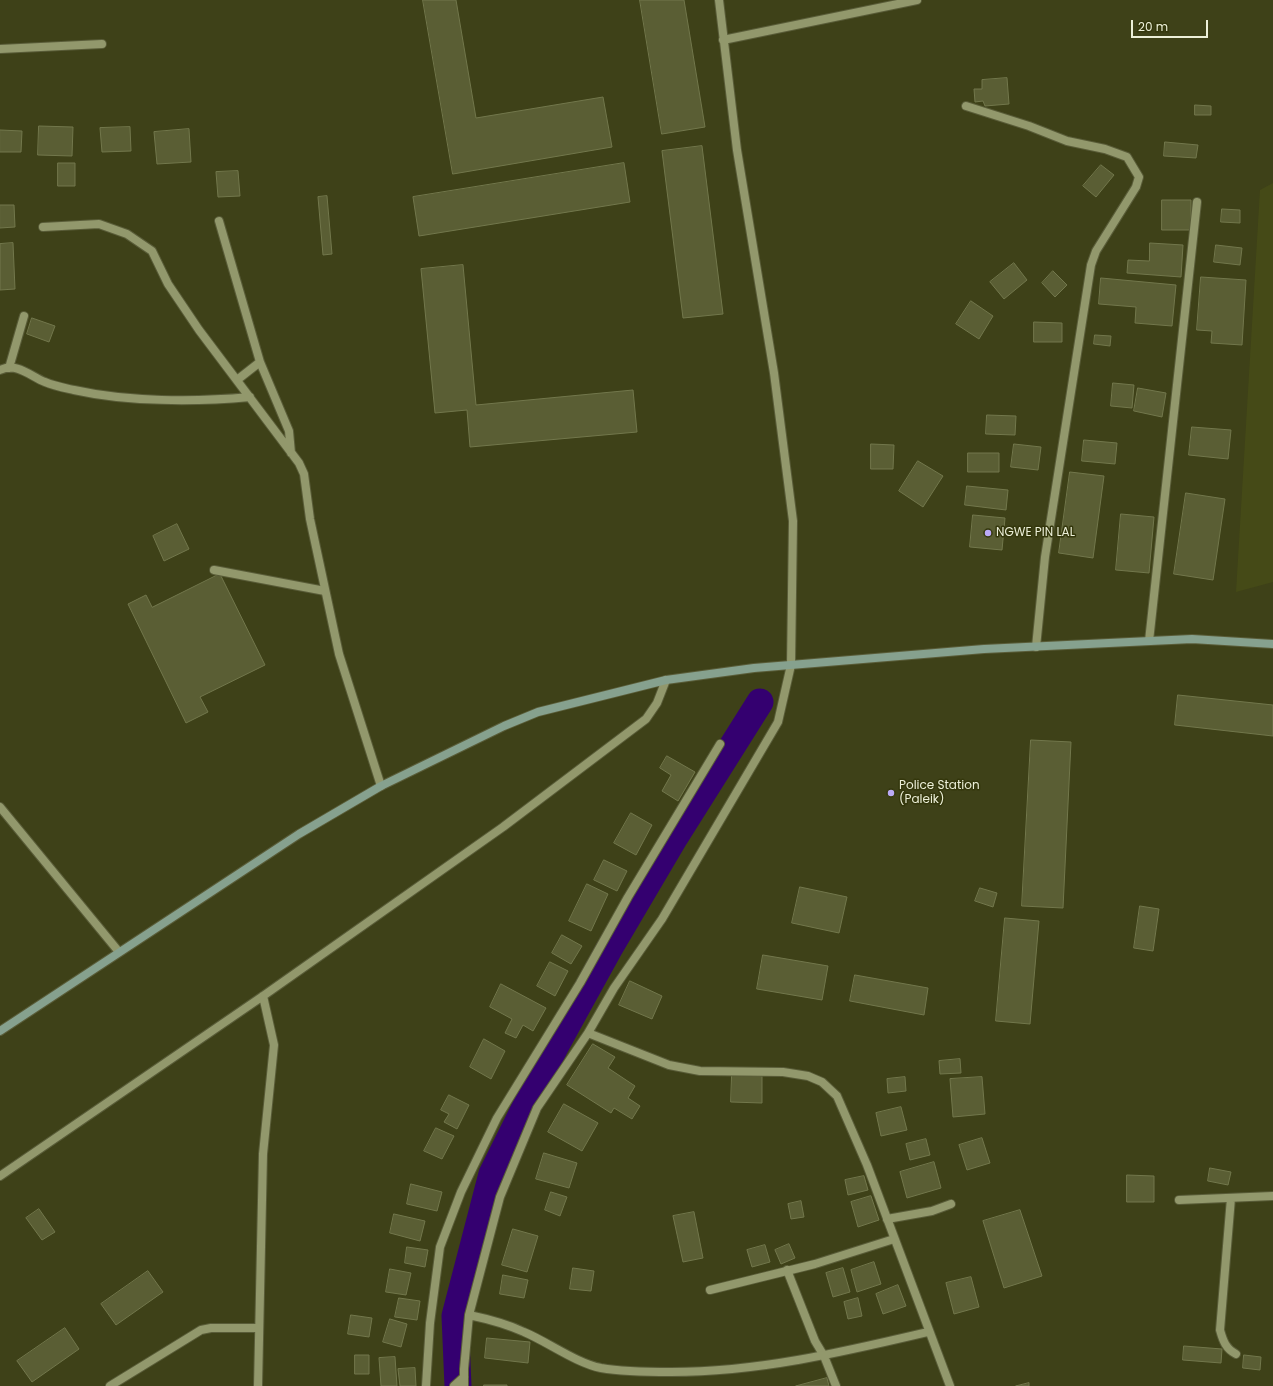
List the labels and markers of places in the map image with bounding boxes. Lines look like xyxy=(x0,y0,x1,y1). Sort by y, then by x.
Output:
place label: NGWE PIN LAL xyxy=(996,526,1075,540)
marker: NGWE PIN LAL xyxy=(983,528,993,538)
place label: Police Station (Paleik) xyxy=(899,779,980,807)
marker: Police Station (Paleik) xyxy=(886,788,896,798)

